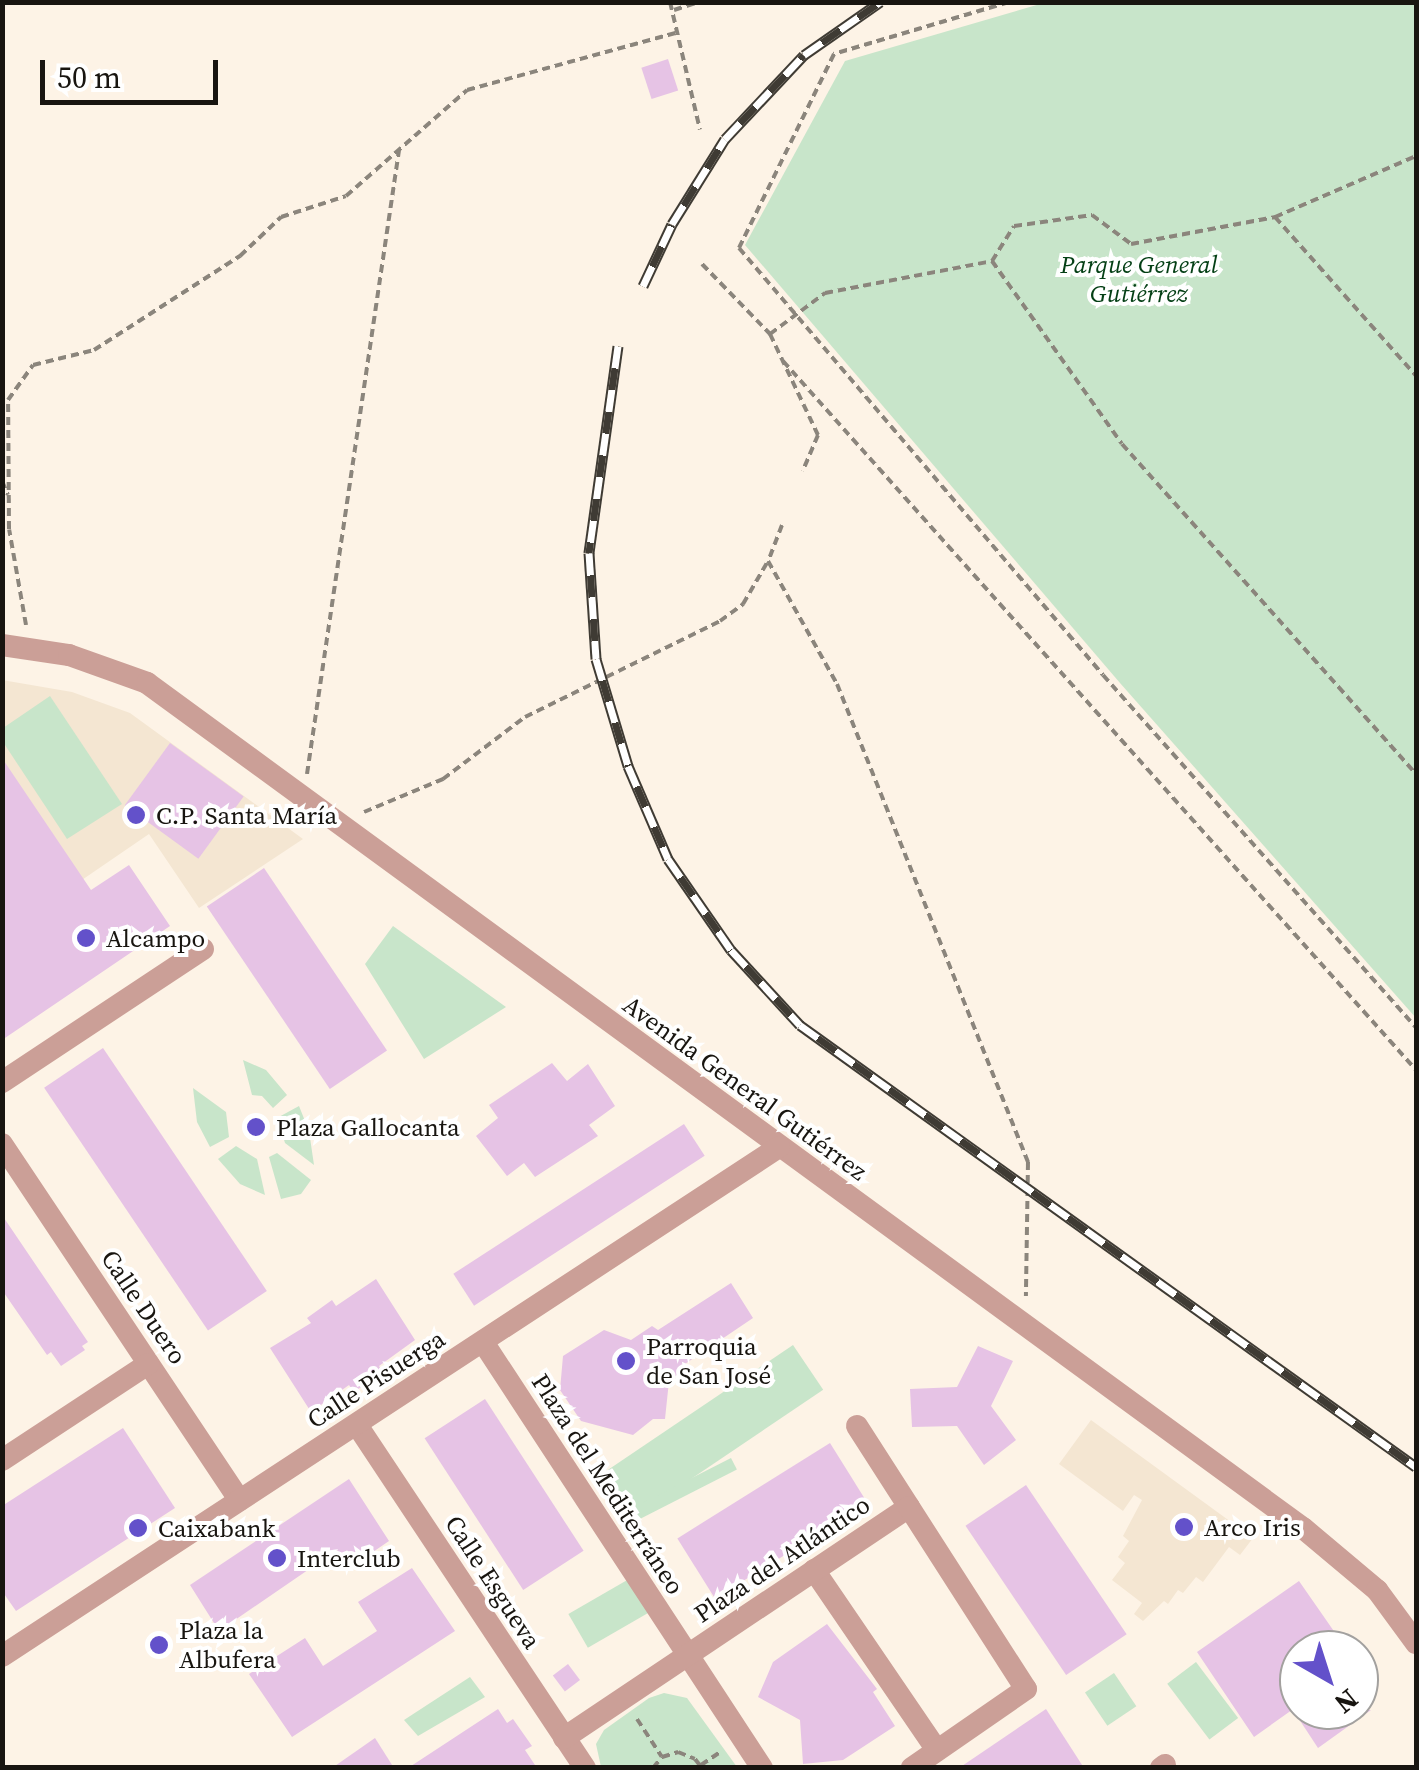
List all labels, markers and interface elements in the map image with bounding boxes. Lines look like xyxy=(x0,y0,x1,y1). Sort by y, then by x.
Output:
scale bar xyxy=(45,40,222,102)
text: 50 m xyxy=(57,57,121,98)
park label: Parque General Gutiérrez xyxy=(1060,250,1218,309)
place label: C.P. Santa María xyxy=(156,800,337,830)
marker: C.P. Santa María xyxy=(125,804,147,826)
place label: Alcampo xyxy=(106,923,205,953)
marker: Alcampo xyxy=(75,927,97,949)
street label: Avenida General Gutiérrez xyxy=(617,989,873,1187)
place label: Plaza Gallocanta xyxy=(276,1112,460,1142)
marker: Plaza Gallocanta xyxy=(245,1116,267,1138)
street label: Calle Duero xyxy=(95,1244,193,1370)
street label: Calle Pisuerga xyxy=(302,1323,450,1435)
place label: Parroquia de San José xyxy=(646,1332,771,1391)
marker: Parroquia de San José xyxy=(615,1350,637,1372)
street label: Plaza del Mediterráneo xyxy=(525,1368,691,1600)
street label: Plaza del Atlántico xyxy=(689,1489,875,1629)
street label: Calle Esgueva xyxy=(439,1510,547,1654)
place label: Arco Iris xyxy=(1204,1512,1301,1542)
place label: Caixabank xyxy=(158,1513,275,1543)
marker: Arco Iris xyxy=(1173,1516,1195,1538)
marker: Caixabank xyxy=(127,1517,149,1539)
place label: Interclub xyxy=(297,1543,401,1573)
marker: Interclub xyxy=(266,1547,288,1569)
place label: Plaza la Albufera xyxy=(179,1616,276,1675)
north arrow xyxy=(1279,1630,1379,1730)
marker: Plaza la Albufera xyxy=(148,1634,170,1656)
text: N xyxy=(1327,1681,1367,1723)

